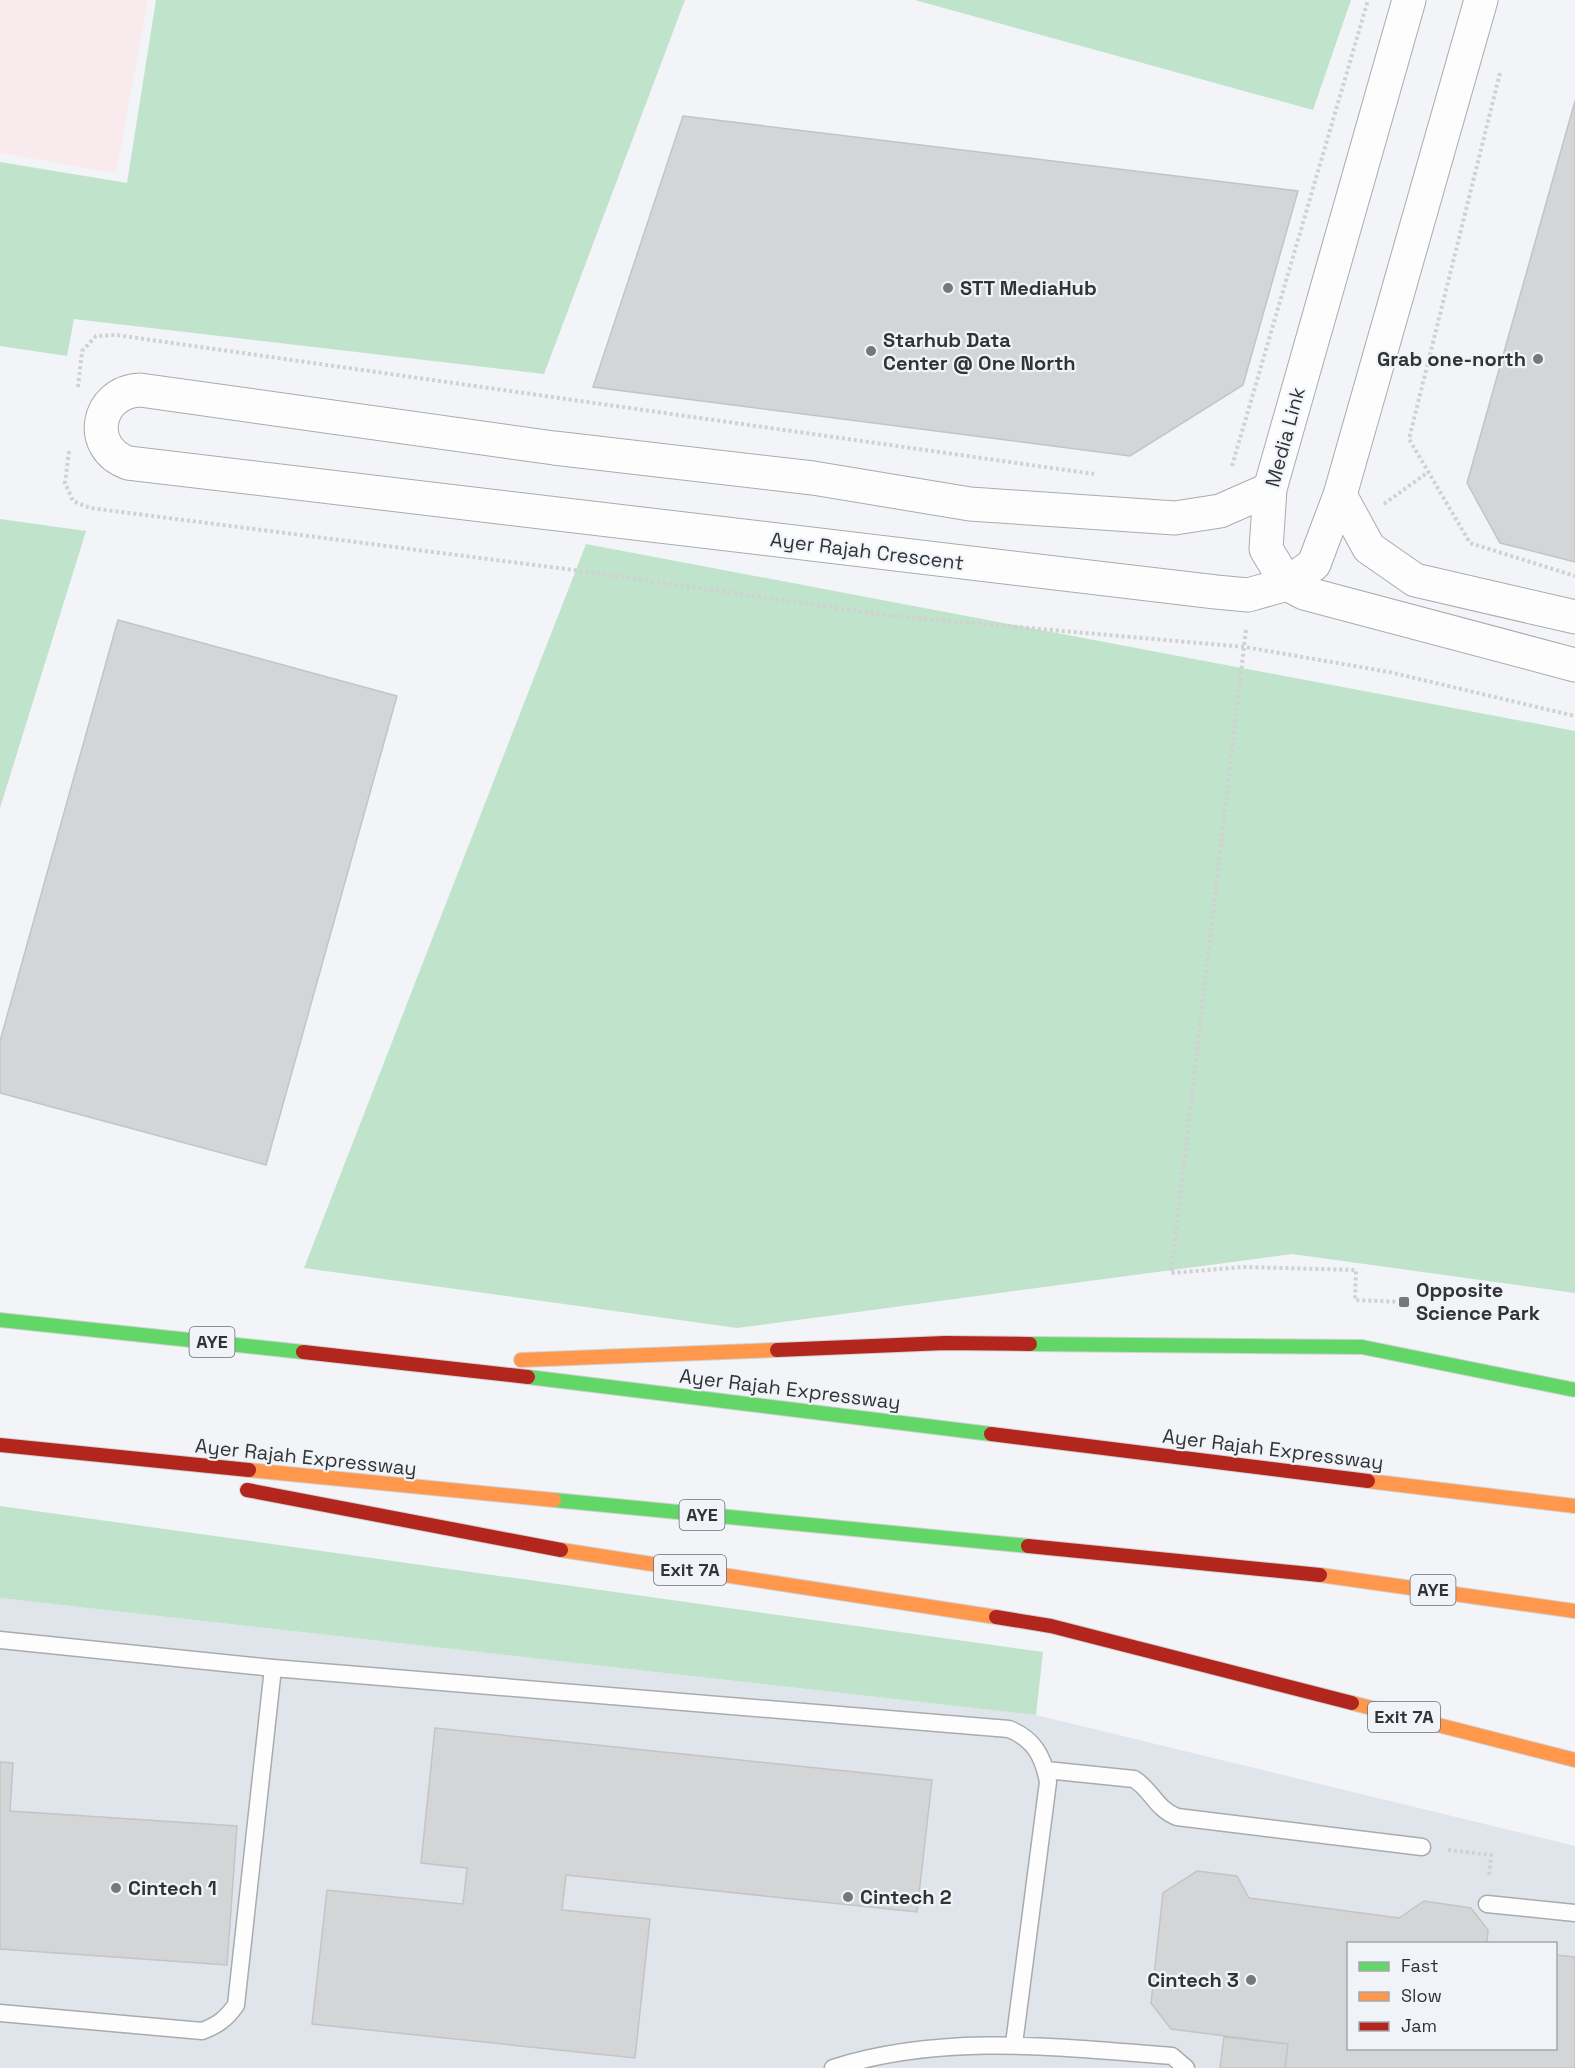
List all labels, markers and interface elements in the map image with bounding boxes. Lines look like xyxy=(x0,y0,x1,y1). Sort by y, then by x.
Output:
place label: STT MediaHub xyxy=(960,275,1097,301)
marker: STT MediaHub xyxy=(941,281,955,295)
place label: Starhub Data Center @ One North xyxy=(883,327,1076,376)
marker: Starhub Data Center @ One North xyxy=(864,344,878,358)
place label: Grab one-north xyxy=(1377,346,1526,372)
marker: Grab one-north xyxy=(1531,352,1545,366)
street label: Media Link xyxy=(1259,384,1311,490)
street label: Ayer Rajah Crescent xyxy=(769,526,965,576)
place label: Opposite Science Park xyxy=(1416,1277,1540,1326)
marker: Opposite Science Park xyxy=(1397,1295,1411,1309)
road number: AYE xyxy=(190,1327,234,1357)
street label: Ayer Rajah Expressway xyxy=(678,1363,902,1415)
street label: Ayer Rajah Expressway xyxy=(1161,1423,1385,1475)
street label: Ayer Rajah Expressway xyxy=(194,1432,418,1482)
road number: AYE xyxy=(680,1500,724,1530)
road number: Exit 7A xyxy=(654,1555,726,1585)
road number: AYE xyxy=(1410,1575,1456,1605)
road number: Exit 7A xyxy=(1368,1702,1440,1732)
place label: Cintech 1 xyxy=(128,1875,217,1901)
marker: Cintech 1 xyxy=(109,1881,123,1895)
place label: Cintech 2 xyxy=(860,1884,952,1910)
marker: Cintech 2 xyxy=(841,1890,855,1904)
legend xyxy=(1347,1942,1557,2050)
text: Fast xyxy=(1401,1954,1438,1977)
place label: Cintech 3 xyxy=(1147,1967,1239,1993)
marker: Cintech 3 xyxy=(1244,1973,1258,1987)
text: Slow xyxy=(1401,1984,1442,2007)
text: Jam xyxy=(1401,2014,1437,2037)

